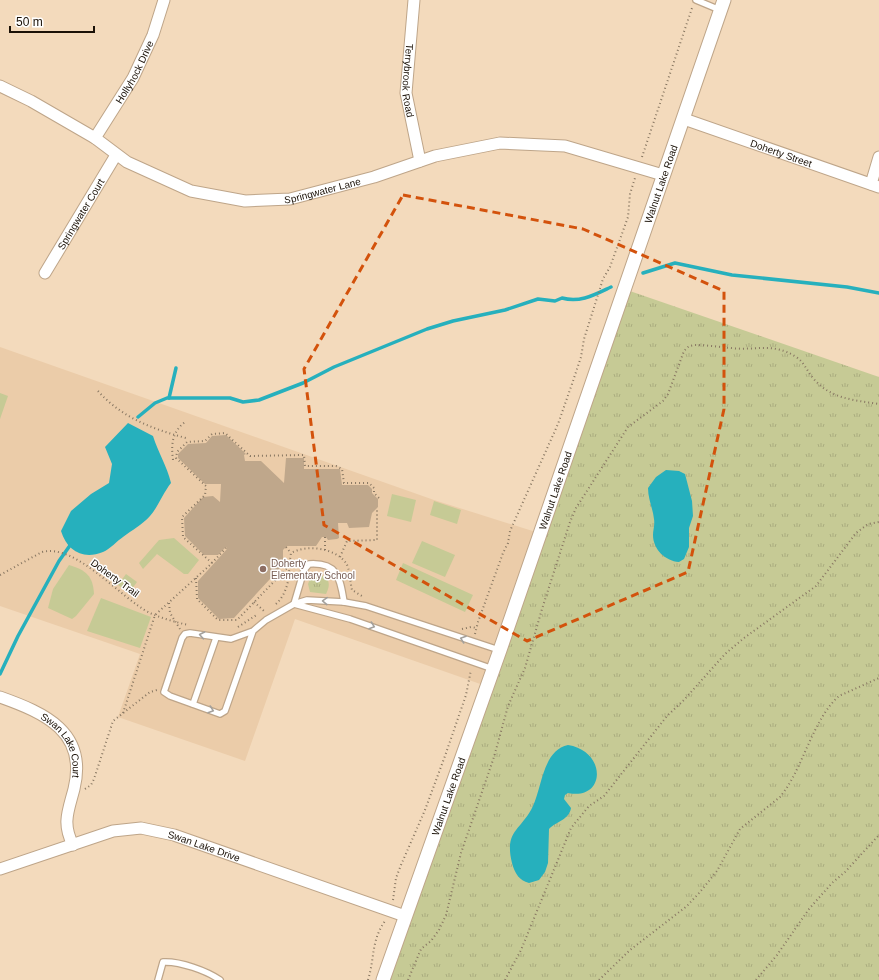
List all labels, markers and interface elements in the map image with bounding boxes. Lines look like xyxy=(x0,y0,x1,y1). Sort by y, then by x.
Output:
scale bar xyxy=(10,8,94,34)
text: 50 m xyxy=(16,15,43,29)
street label: Hollyhock Drive xyxy=(113,38,155,105)
street label: Terrybrook Road xyxy=(400,43,416,118)
street label: Doherty Street xyxy=(749,137,814,169)
street label: Walnut Lake Road xyxy=(642,143,679,225)
street label: Springwater Lane xyxy=(284,175,362,205)
street label: Springwater Court xyxy=(55,176,106,251)
street label: Walnut Lake Road xyxy=(536,450,574,531)
street label: Doherty Trail xyxy=(89,557,141,599)
place label: Doherty Elementary School xyxy=(271,558,355,581)
marker: Doherty Elementary School xyxy=(258,564,268,574)
one-way arrow xyxy=(322,597,328,605)
one-way arrow xyxy=(368,622,375,630)
one-way arrow xyxy=(199,632,205,640)
one-way arrow xyxy=(459,635,466,643)
one-way arrow xyxy=(208,706,215,714)
street label: Swan Lake Court xyxy=(39,710,82,779)
street label: Walnut Lake Road xyxy=(429,756,467,837)
street label: Swan Lake Drive xyxy=(167,828,242,863)

